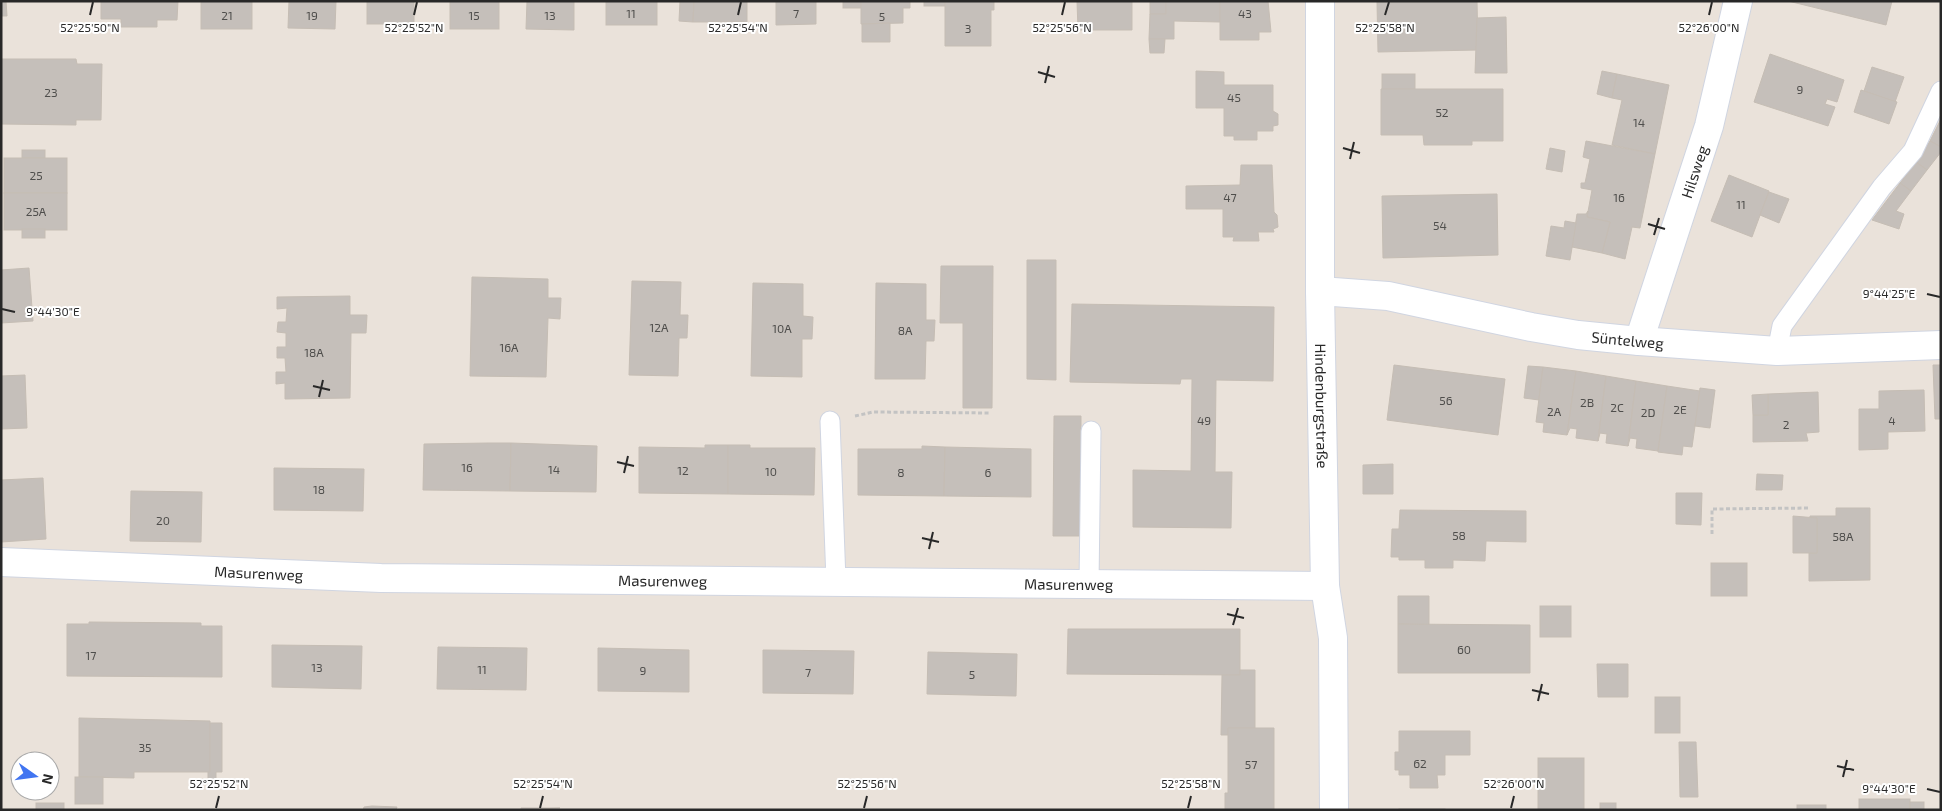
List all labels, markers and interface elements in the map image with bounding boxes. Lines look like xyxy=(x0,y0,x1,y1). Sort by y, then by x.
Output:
house number: 11 xyxy=(626,6,636,20)
house number: 7 xyxy=(793,6,799,20)
house number: 43 xyxy=(1238,6,1252,20)
house number: 21 xyxy=(221,8,233,22)
house number: 19 xyxy=(306,8,318,22)
house number: 15 xyxy=(468,8,480,22)
house number: 13 xyxy=(544,8,556,22)
house number: 5 xyxy=(879,9,885,23)
text: 52°25'50"N xyxy=(60,20,120,34)
text: 52°25'52"N xyxy=(384,20,444,34)
text: 52°25'54"N xyxy=(708,20,768,34)
text: 52°25'56"N xyxy=(1032,20,1092,34)
text: 52°25'58"N xyxy=(1355,20,1415,34)
text: 52°26'00"N xyxy=(1679,20,1739,34)
house number: 3 xyxy=(965,21,971,35)
house number: 9 xyxy=(1797,82,1804,96)
house number: 23 xyxy=(44,85,58,99)
house number: 45 xyxy=(1227,90,1241,104)
house number: 52 xyxy=(1435,105,1449,119)
house number: 14 xyxy=(1633,115,1645,129)
street label: Hilsweg xyxy=(1677,142,1711,201)
house number: 25 xyxy=(29,168,43,182)
house number: 47 xyxy=(1223,190,1237,204)
house number: 16 xyxy=(1613,190,1625,204)
house number: 11 xyxy=(1736,197,1746,211)
house number: 25A xyxy=(26,204,47,218)
house number: 54 xyxy=(1433,218,1447,232)
text: 9°44'25"E xyxy=(1863,286,1916,300)
text: 9°44'30"E xyxy=(26,304,80,318)
house number: 12A xyxy=(650,320,669,334)
house number: 10A xyxy=(772,321,792,335)
house number: 8A xyxy=(898,323,913,337)
street label: Süntelweg xyxy=(1591,327,1665,352)
house number: 16A xyxy=(499,340,519,354)
street label: Hindenburgstraße xyxy=(1312,343,1332,469)
house number: 18A xyxy=(304,345,324,359)
house number: 56 xyxy=(1439,393,1453,407)
house number: 2B xyxy=(1580,395,1594,409)
house number: 2C xyxy=(1610,400,1624,414)
house number: 2E xyxy=(1673,402,1687,416)
house number: 2A xyxy=(1547,404,1562,418)
house number: 2D xyxy=(1641,405,1655,419)
house number: 49 xyxy=(1197,413,1211,427)
house number: 4 xyxy=(1888,413,1896,427)
house number: 2 xyxy=(1783,417,1790,431)
house number: 16 xyxy=(461,460,473,474)
house number: 14 xyxy=(548,462,560,476)
house number: 12 xyxy=(677,463,689,477)
house number: 10 xyxy=(765,464,777,478)
house number: 8 xyxy=(897,465,905,479)
house number: 6 xyxy=(985,465,992,479)
house number: 18 xyxy=(313,482,325,496)
house number: 20 xyxy=(156,513,170,527)
house number: 58 xyxy=(1452,528,1466,542)
house number: 58A xyxy=(1832,529,1854,543)
street label: Masurenweg xyxy=(214,562,304,584)
street label: Masurenweg xyxy=(618,571,708,590)
street label: Masurenweg xyxy=(1024,574,1114,593)
house number: 60 xyxy=(1457,642,1471,656)
house number: 17 xyxy=(86,648,96,662)
house number: 13 xyxy=(311,660,323,674)
house number: 11 xyxy=(477,662,487,676)
house number: 9 xyxy=(640,663,647,677)
house number: 7 xyxy=(805,665,811,679)
house number: 5 xyxy=(969,667,975,681)
house number: 35 xyxy=(138,740,152,754)
north arrow xyxy=(10,751,60,801)
house number: 62 xyxy=(1413,756,1427,770)
house number: 57 xyxy=(1245,757,1257,771)
text: N xyxy=(39,772,58,786)
text: 52°25'52"N xyxy=(189,776,249,790)
text: 52°25'54"N xyxy=(513,776,573,790)
text: 52°25'56"N xyxy=(837,776,897,790)
text: 52°25'58"N xyxy=(1161,776,1221,790)
text: 52°26'00"N xyxy=(1484,776,1544,790)
text: 9°44'30"E xyxy=(1862,781,1916,795)

